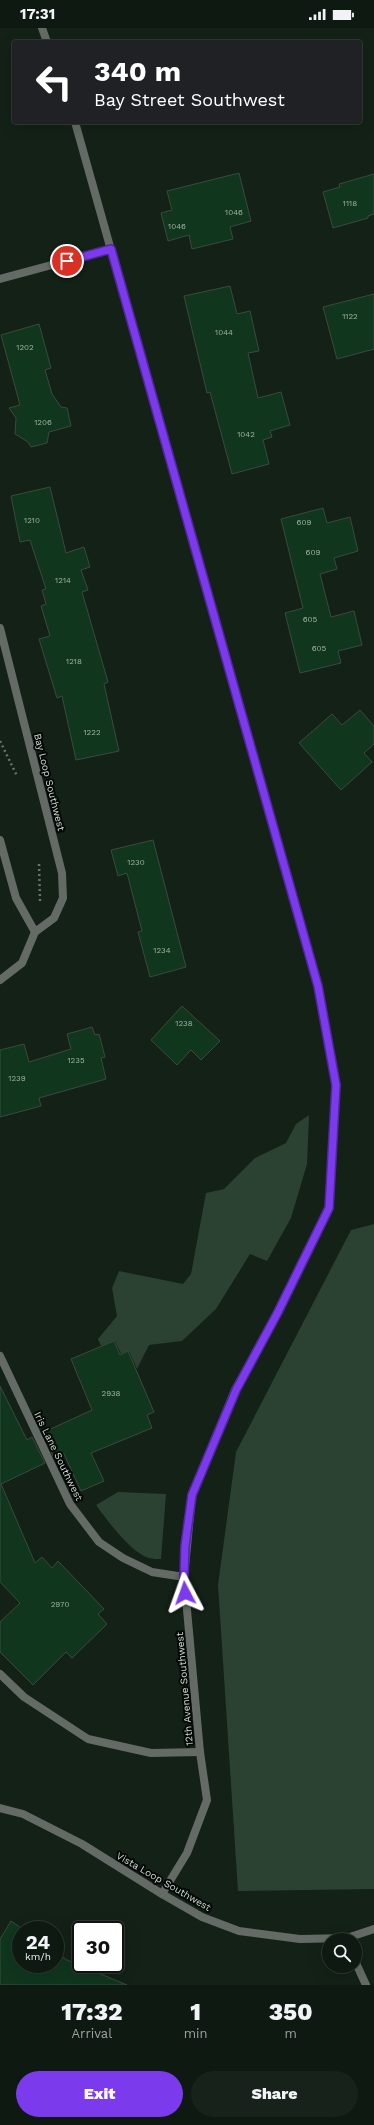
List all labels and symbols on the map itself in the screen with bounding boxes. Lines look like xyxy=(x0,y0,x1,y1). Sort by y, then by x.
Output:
house number: 1118 xyxy=(343,199,357,208)
house number: 1046 xyxy=(225,208,243,217)
house number: 1046 xyxy=(168,222,186,231)
pin xyxy=(50,244,84,278)
house number: 1122 xyxy=(342,312,358,321)
house number: 1044 xyxy=(215,328,233,337)
house number: 1202 xyxy=(16,343,34,352)
house number: 1206 xyxy=(34,418,52,427)
house number: 1042 xyxy=(237,430,255,439)
house number: 1210 xyxy=(24,516,40,525)
house number: 609 xyxy=(297,518,311,527)
house number: 609 xyxy=(306,548,320,557)
house number: 1214 xyxy=(55,576,71,585)
house number: 605 xyxy=(303,615,318,624)
house number: 605 xyxy=(312,644,327,653)
house number: 1218 xyxy=(66,657,82,666)
house number: 1222 xyxy=(83,728,101,737)
street label: Bay Loop Southwest xyxy=(32,732,67,833)
house number: 1230 xyxy=(127,858,145,867)
house number: 1234 xyxy=(153,946,171,955)
house number: 1238 xyxy=(175,1019,193,1028)
house number: 1235 xyxy=(67,1056,85,1065)
house number: 1239 xyxy=(8,1074,26,1083)
house number: 2938 xyxy=(101,1389,121,1398)
street label: Iris Lane Southwest xyxy=(32,1410,85,1503)
position arrow xyxy=(164,1572,206,1614)
house number: 2970 xyxy=(51,1600,69,1609)
street label: 12th Avenue Southwest xyxy=(174,1631,195,1746)
street label: Vista Loop Southwest xyxy=(115,1850,214,1913)
speed limit sign: 30 xyxy=(72,1921,124,1973)

